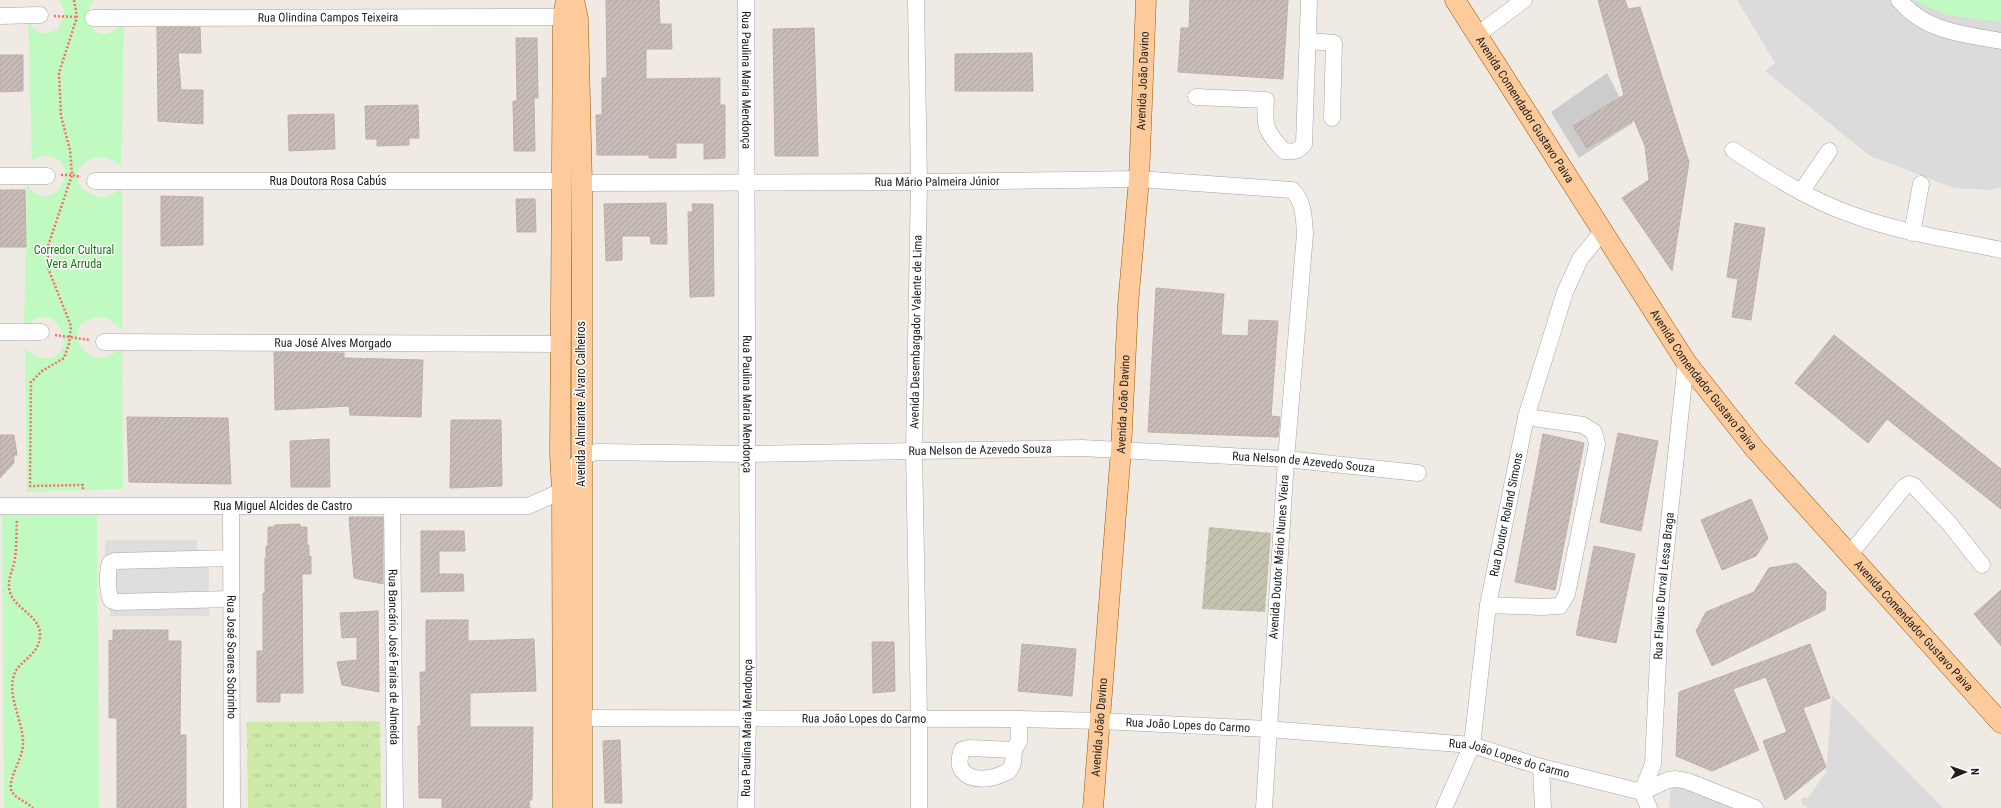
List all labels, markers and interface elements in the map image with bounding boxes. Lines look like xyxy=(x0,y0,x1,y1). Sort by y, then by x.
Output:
street label: Rua Olindina Campos Teixeira xyxy=(258,10,399,25)
street label: Rua Paulina Maria Mendonça xyxy=(739,11,753,149)
street label: Avenida João Davino xyxy=(1134,31,1152,131)
street label: Avenida Comendador Gustavo Paiva xyxy=(1473,34,1577,186)
street label: Rua Doutora Rosa Cabús xyxy=(270,174,387,188)
street label: Rua Mário Palmeira Júnior xyxy=(874,174,1000,189)
street label: Avenida Desembargador Valente de Lima xyxy=(907,235,925,429)
park label: Corredor Cultural Vera Arruda xyxy=(34,243,114,271)
street label: Avenida Comendador Gustavo Paiva xyxy=(1647,307,1760,453)
street label: Avenida Almirante Álvaro Calheiros xyxy=(573,321,588,487)
street label: Rua Paulina Maria Mendonça xyxy=(740,335,754,473)
street label: Rua José Alves Morgado xyxy=(274,336,392,350)
street label: Avenida João Davino xyxy=(1114,354,1133,454)
street label: Rua Nelson de Azevedo Souza xyxy=(908,442,1052,458)
street label: Rua Nelson de Azevedo Souza xyxy=(1232,449,1376,475)
street label: Rua Doutor Roland Simons xyxy=(1487,451,1526,578)
street label: Avenida Doutor Mário Nunes Vieira xyxy=(1266,474,1292,640)
street label: Rua Miguel Alcides de Castro xyxy=(214,499,352,513)
street label: Rua Flavius Durval Lessa Braga xyxy=(1651,511,1677,660)
street label: Avenida Comendador Gustavo Paiva xyxy=(1851,557,1976,694)
street label: Rua Bancário José Farias de Almeida xyxy=(386,569,401,745)
street label: Rua José Soares Sobrinho xyxy=(224,595,239,719)
street label: Rua Paulina Maria Mendonça xyxy=(739,659,755,797)
street label: Avenida João Davino xyxy=(1088,677,1110,777)
street label: Rua João Lopes do Carmo xyxy=(802,712,926,726)
street label: Rua João Lopes do Carmo xyxy=(1125,715,1250,735)
street label: Rua João Lopes do Carmo xyxy=(1448,736,1571,781)
north arrow xyxy=(1945,752,1985,792)
text: N xyxy=(1968,768,1981,776)

